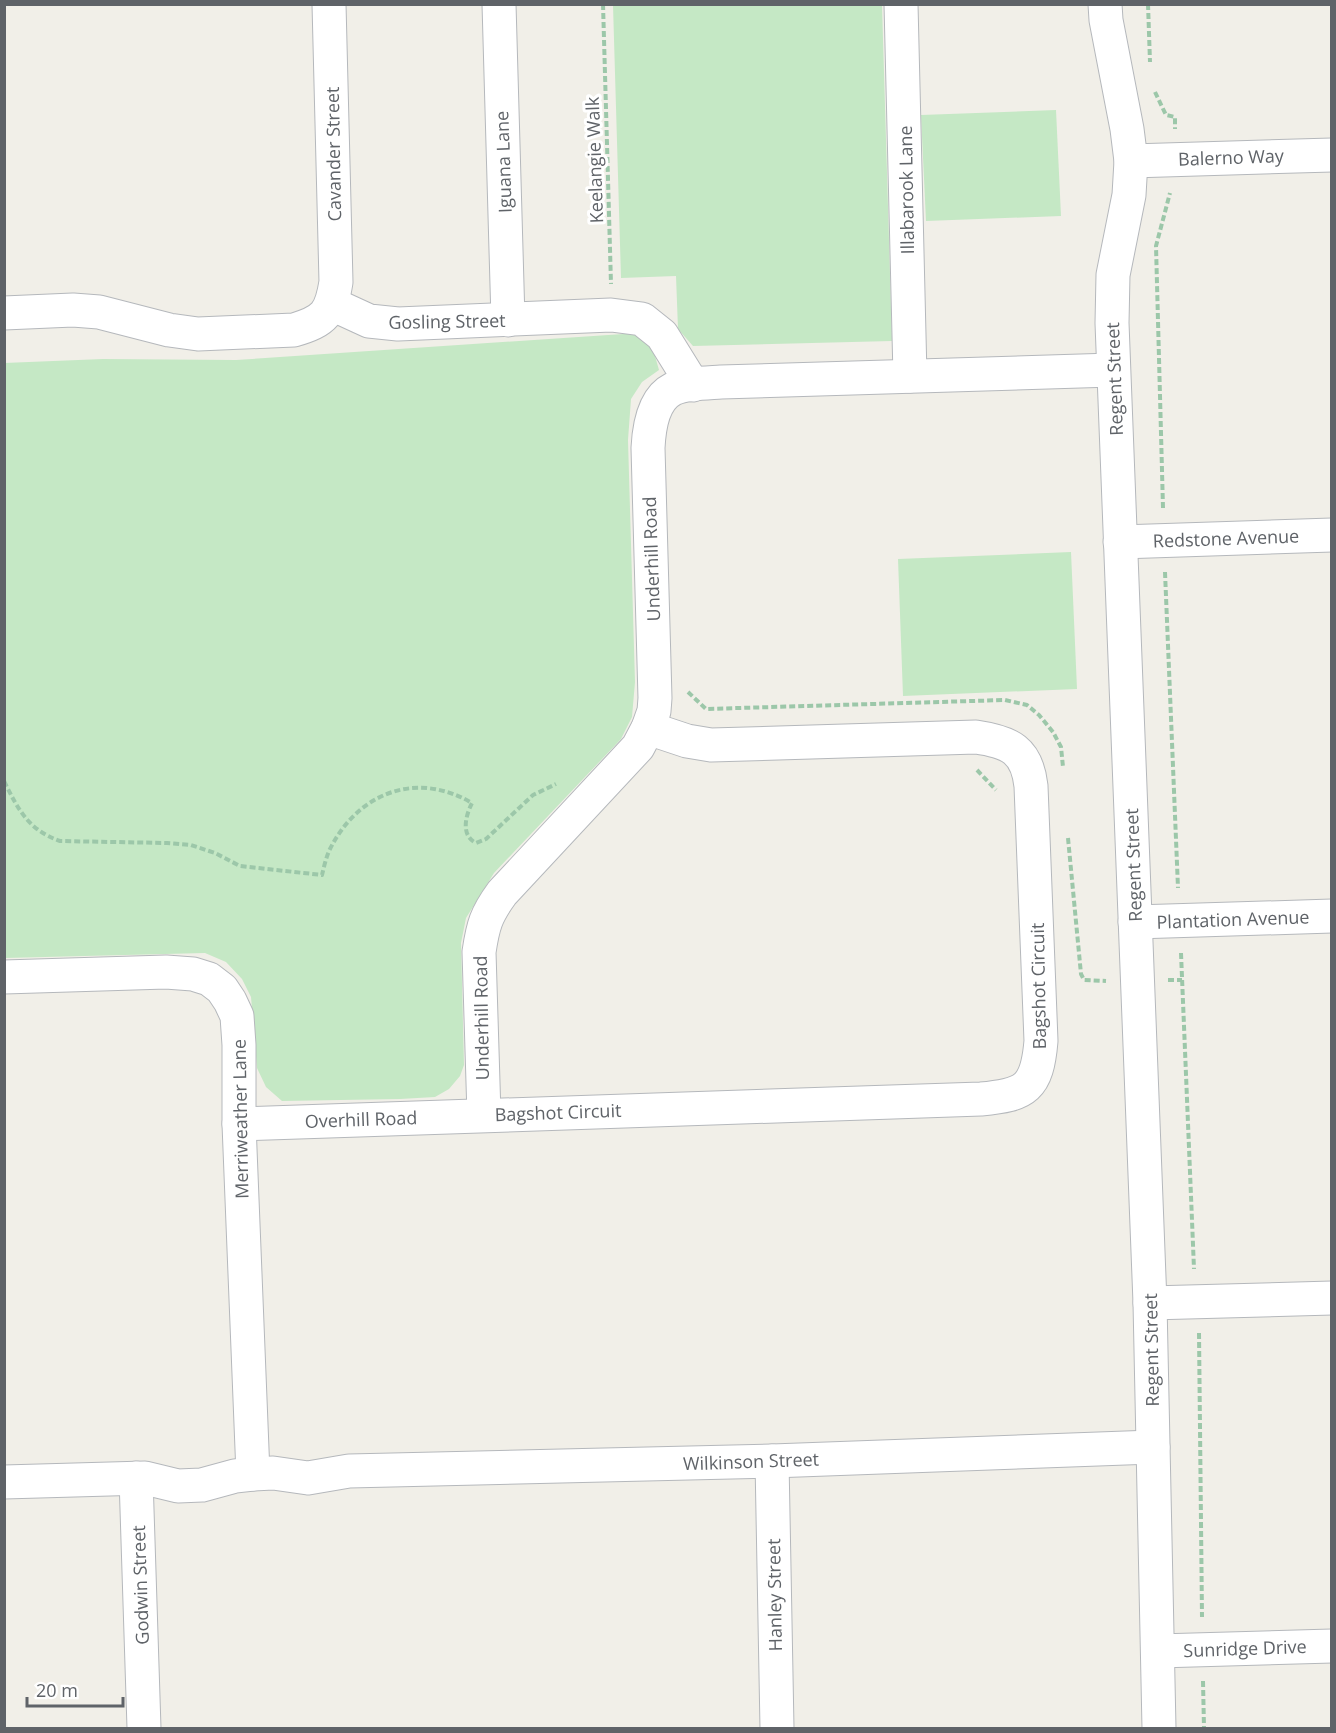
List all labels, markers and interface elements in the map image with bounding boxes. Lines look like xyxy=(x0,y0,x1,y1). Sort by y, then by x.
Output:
street label: Cavander Street xyxy=(320,86,346,222)
street label: Keelangie Walk xyxy=(580,96,608,224)
street label: Iguana Lane xyxy=(489,111,517,213)
street label: Illabarook Lane xyxy=(893,125,919,255)
street label: Balerno Way xyxy=(1178,143,1285,171)
street label: Gosling Street xyxy=(388,308,506,334)
street label: Regent Street xyxy=(1100,322,1128,436)
street label: Underhill Road xyxy=(637,496,665,622)
street label: Redstone Avenue xyxy=(1152,523,1300,553)
street label: Regent Street xyxy=(1119,808,1147,922)
street label: Plantation Avenue xyxy=(1156,904,1310,934)
street label: Bagshot Circuit xyxy=(1025,922,1051,1050)
street label: Underhill Road xyxy=(468,955,494,1081)
street label: Merriweather Lane xyxy=(227,1039,253,1199)
street label: Bagshot Circuit xyxy=(494,1098,622,1126)
street label: Overhill Road xyxy=(304,1105,418,1133)
street label: Regent Street xyxy=(1138,1293,1164,1407)
street label: Wilkinson Street xyxy=(683,1447,819,1475)
street label: Godwin Street xyxy=(126,1525,154,1645)
street label: Hanley Street xyxy=(761,1538,787,1652)
street label: Sunridge Drive xyxy=(1183,1634,1307,1662)
scale bar xyxy=(27,1670,123,1708)
text: 20 m xyxy=(36,1678,78,1702)

